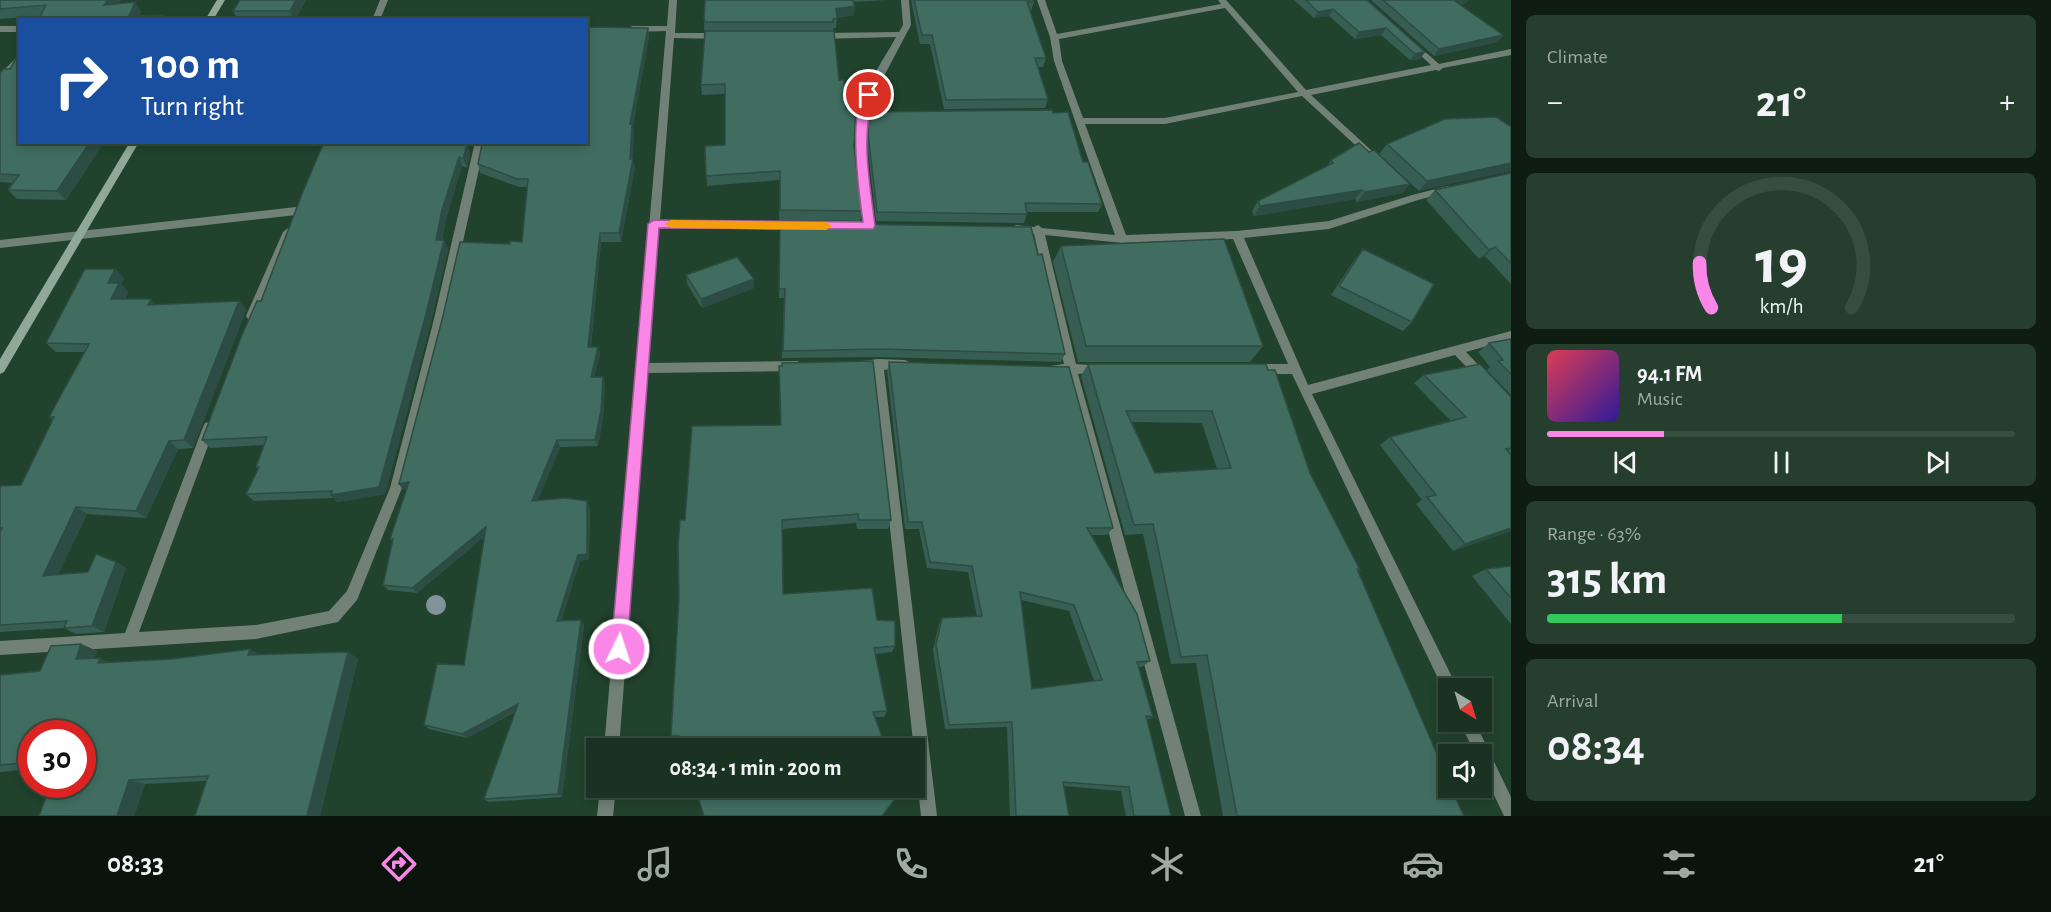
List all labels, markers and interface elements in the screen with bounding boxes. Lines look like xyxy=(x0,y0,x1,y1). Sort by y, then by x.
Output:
icon: right xyxy=(42,42,120,120)
text: 100 m xyxy=(141,44,240,86)
text: Climate xyxy=(1547,47,1608,67)
pin xyxy=(843,69,894,120)
icon: arrive xyxy=(852,78,885,111)
text: 21° xyxy=(1756,80,1806,125)
text: − xyxy=(1547,86,1563,119)
text: + xyxy=(1999,86,2015,119)
text: Turn right xyxy=(141,93,244,120)
text: 19 xyxy=(1755,232,1807,294)
text: km/h xyxy=(1759,296,1803,317)
text: 94.1 FM xyxy=(1637,363,1702,385)
text: Music xyxy=(1637,389,1683,409)
icon: previous xyxy=(1609,446,1642,479)
icon: pause xyxy=(1765,446,1798,479)
icon: next xyxy=(1921,446,1954,479)
text: Range · 63% xyxy=(1547,524,1641,544)
text: 315 km xyxy=(1547,557,1667,602)
position arrow xyxy=(587,617,651,681)
north arrow xyxy=(1438,678,1492,732)
map controls xyxy=(1438,678,1492,798)
text: Arrival xyxy=(1547,691,1598,711)
speed limit sign: 30 xyxy=(18,720,96,798)
text: 08:34 xyxy=(1547,724,1645,769)
button: sound xyxy=(1438,744,1492,798)
text: 08:34 · 1 min · 200 m xyxy=(670,757,842,779)
icon: directions xyxy=(378,843,420,885)
icon: music xyxy=(634,843,676,885)
icon: phone xyxy=(890,843,932,885)
icon: climate xyxy=(1146,843,1188,885)
icon: car xyxy=(1402,843,1444,885)
icon: filters xyxy=(1658,843,1700,885)
text: 08:33 xyxy=(107,850,164,877)
text: 21° xyxy=(1914,850,1944,877)

